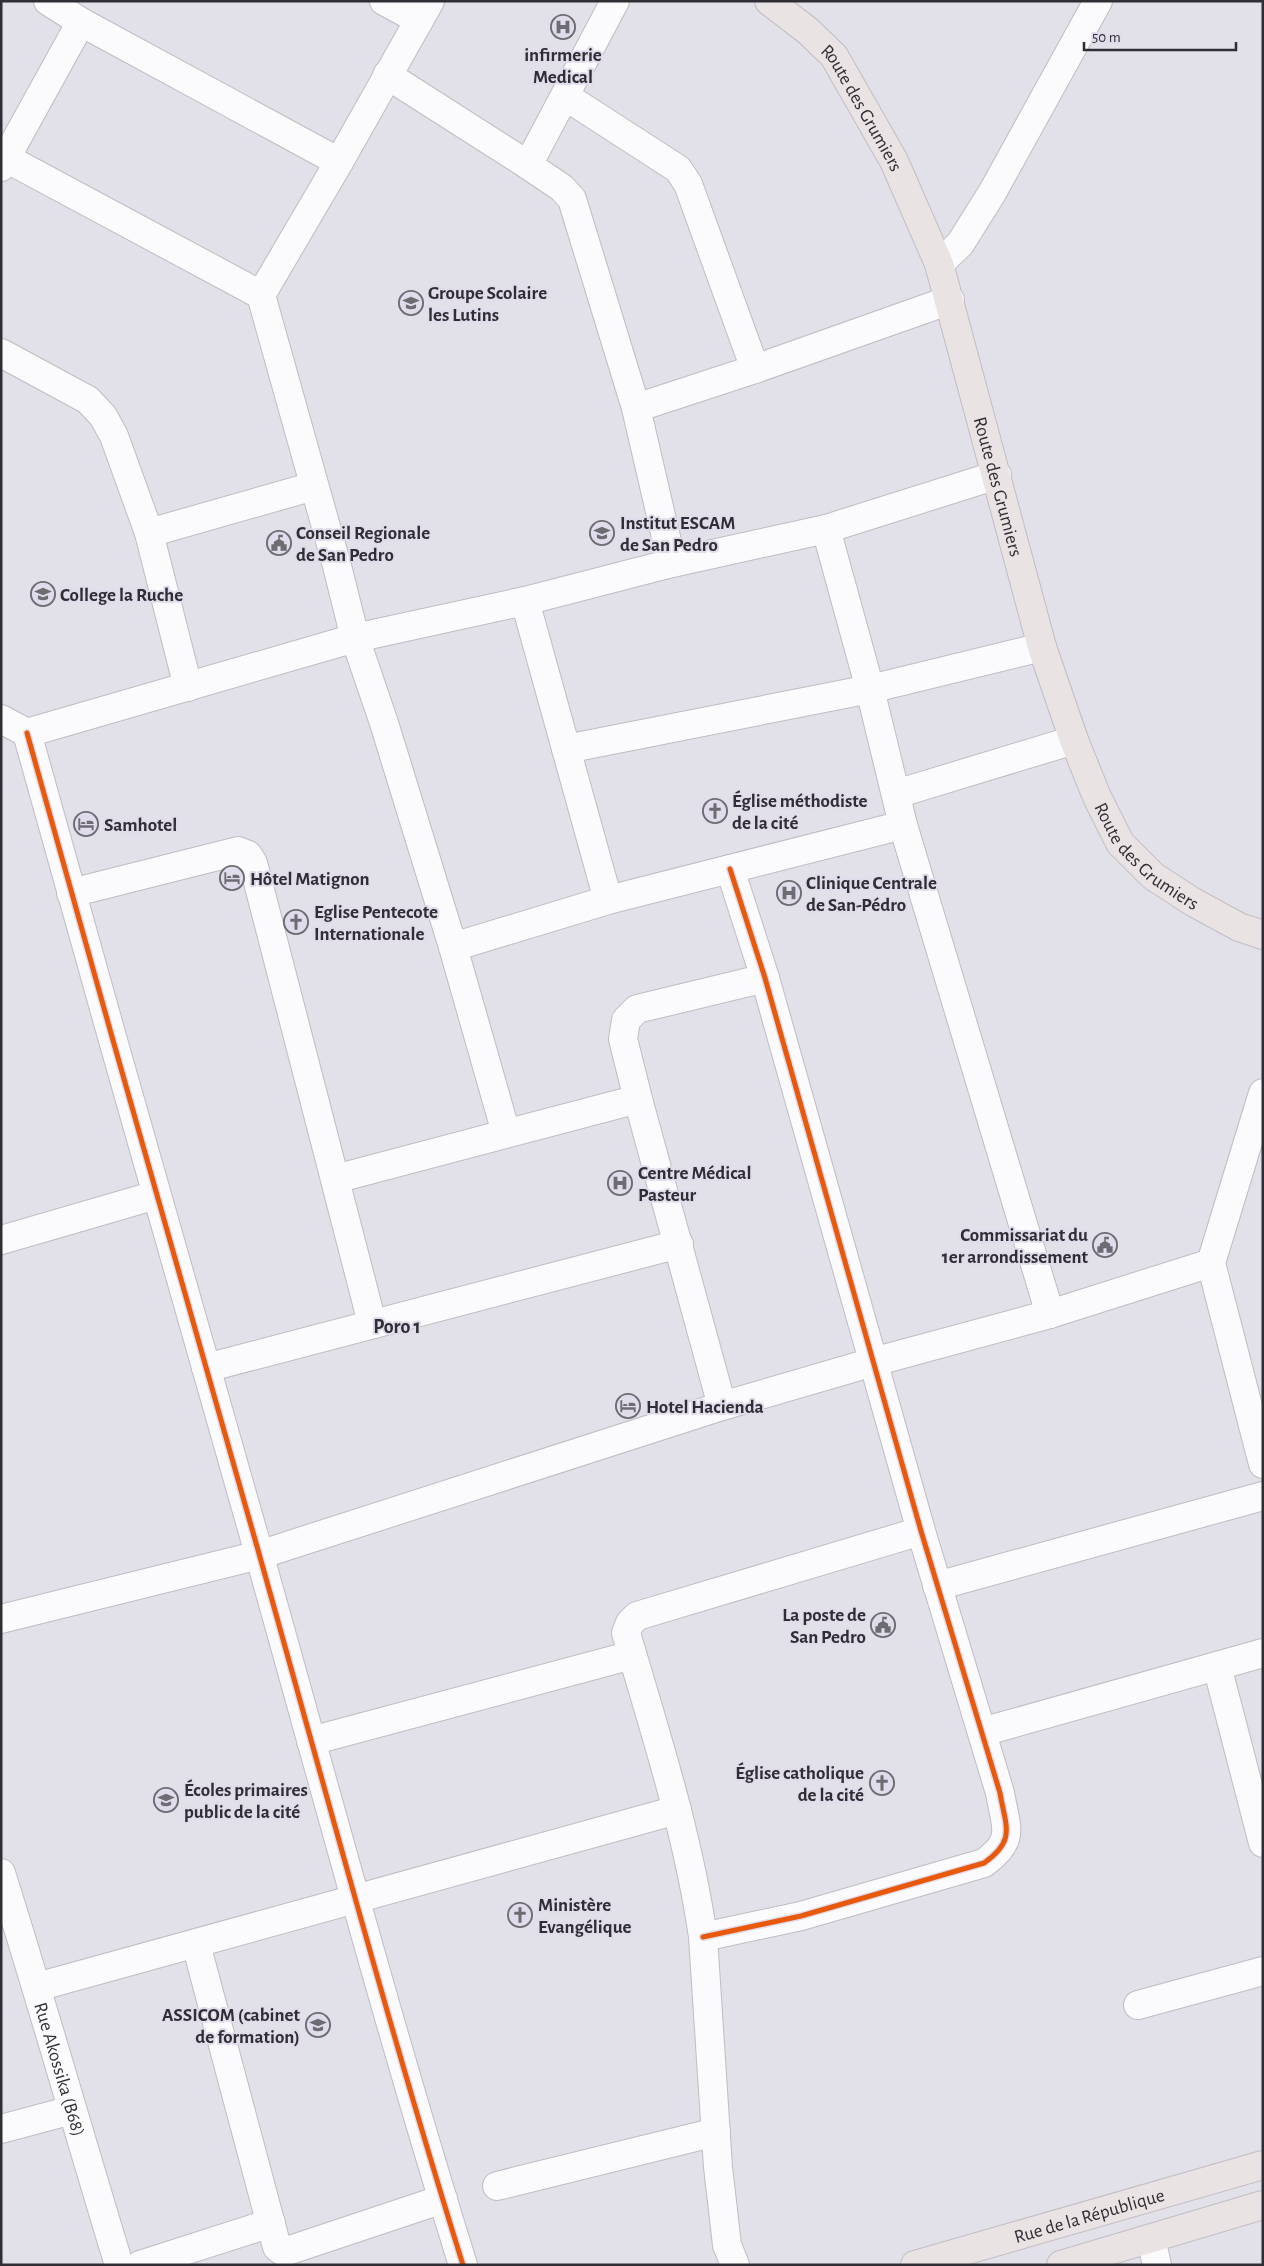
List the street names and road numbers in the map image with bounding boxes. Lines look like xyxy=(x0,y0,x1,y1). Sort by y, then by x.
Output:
street label: Route des Grumiers xyxy=(817,41,905,174)
street label: Route des Grumiers xyxy=(970,415,1025,559)
street label: Route des Grumiers xyxy=(1090,800,1201,914)
street label: Rue Akossika (B68) xyxy=(30,2000,88,2139)
street label: Rue de la République xyxy=(1012,2186,1167,2247)

